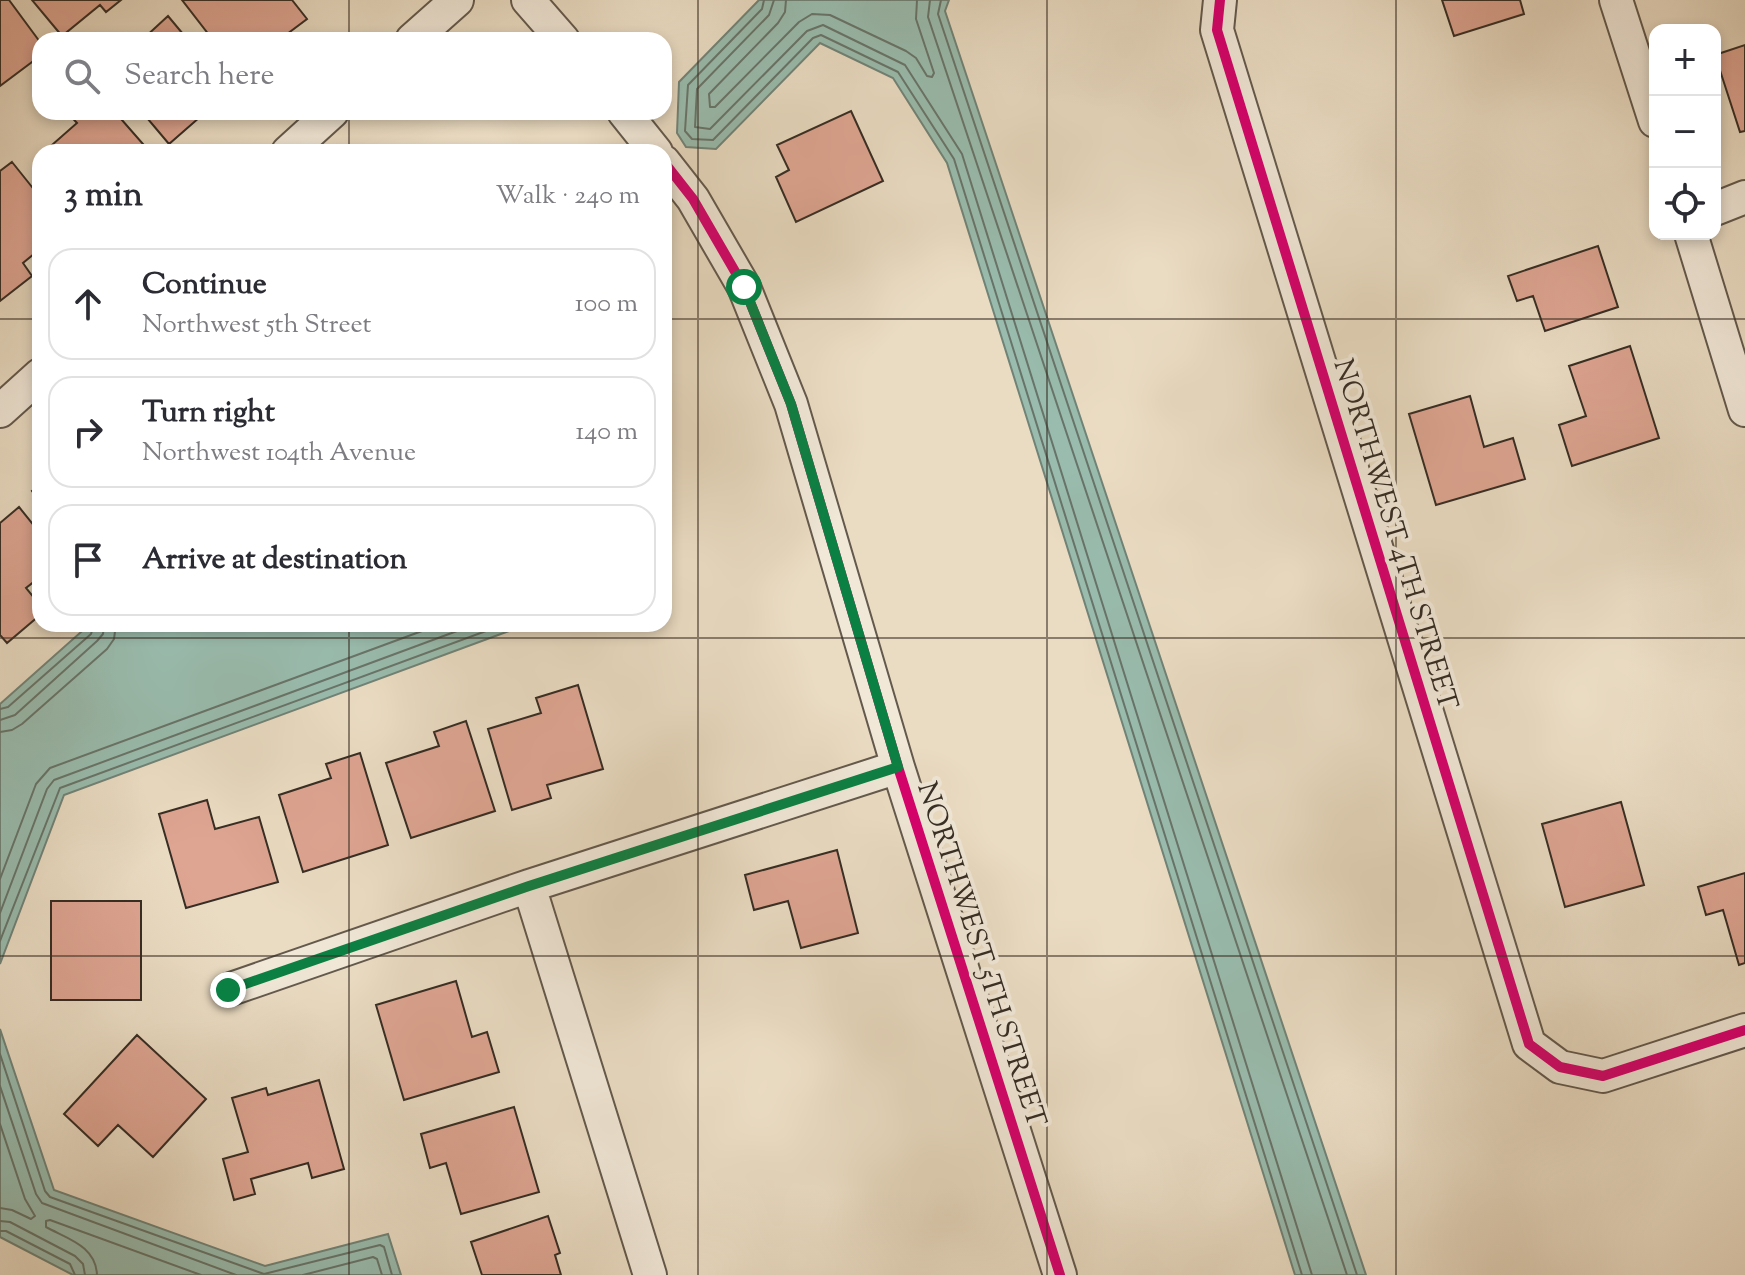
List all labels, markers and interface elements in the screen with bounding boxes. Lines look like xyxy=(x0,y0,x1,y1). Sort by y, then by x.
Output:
map controls xyxy=(1649,24,1721,240)
button: + xyxy=(1649,24,1721,96)
search box xyxy=(32,32,672,120)
icon: search xyxy=(60,54,104,98)
text: Search here xyxy=(124,55,274,98)
button: − xyxy=(1649,96,1721,168)
button: locate xyxy=(1649,168,1721,240)
text: 3 min xyxy=(64,172,143,221)
text: Walk · 240 m xyxy=(496,178,640,215)
text: Continue xyxy=(142,264,267,307)
route start xyxy=(726,269,762,305)
icon: ahead xyxy=(66,282,110,326)
text: 100 m xyxy=(575,286,638,323)
text: Northwest 5th Street xyxy=(142,307,371,344)
street label: NORTHWEST 4TH STREET xyxy=(1322,354,1467,716)
text: Turn right xyxy=(142,392,275,435)
icon: right xyxy=(66,410,110,454)
text: 140 m xyxy=(575,414,638,451)
text: Northwest 104th Avenue xyxy=(142,435,416,472)
icon: arrive xyxy=(66,538,110,582)
text: Arrive at destination xyxy=(142,539,407,582)
street label: NORTHWEST 5TH STREET xyxy=(905,777,1055,1133)
route end xyxy=(210,972,246,1008)

